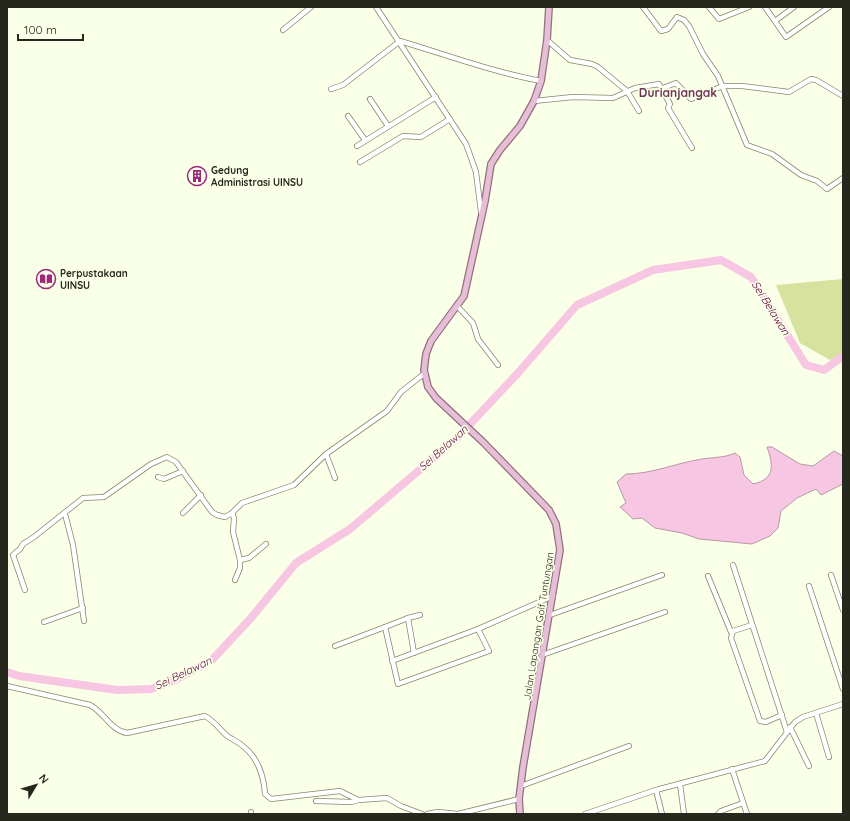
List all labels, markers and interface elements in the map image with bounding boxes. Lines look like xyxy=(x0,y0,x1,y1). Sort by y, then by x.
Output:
scale bar xyxy=(18,16,83,42)
text: 100 m xyxy=(24,22,57,37)
district label: Durianjangak xyxy=(639,85,717,100)
place label: Gedung Administrasi UINSU xyxy=(211,164,303,189)
building icon: Gedung Administrasi UINSU xyxy=(186,165,208,187)
place label: Perpustakaan UINSU xyxy=(60,267,128,292)
library icon: Perpustakaan UINSU xyxy=(35,268,57,290)
water label: Sei Belawan xyxy=(749,278,794,338)
water label: Sei Belawan xyxy=(415,422,471,474)
street label: Jalan Lapangan Golf Tuntungan xyxy=(520,551,557,701)
water label: Sei Belawan xyxy=(152,653,214,693)
north arrow xyxy=(16,765,56,805)
text: N xyxy=(36,771,52,786)

